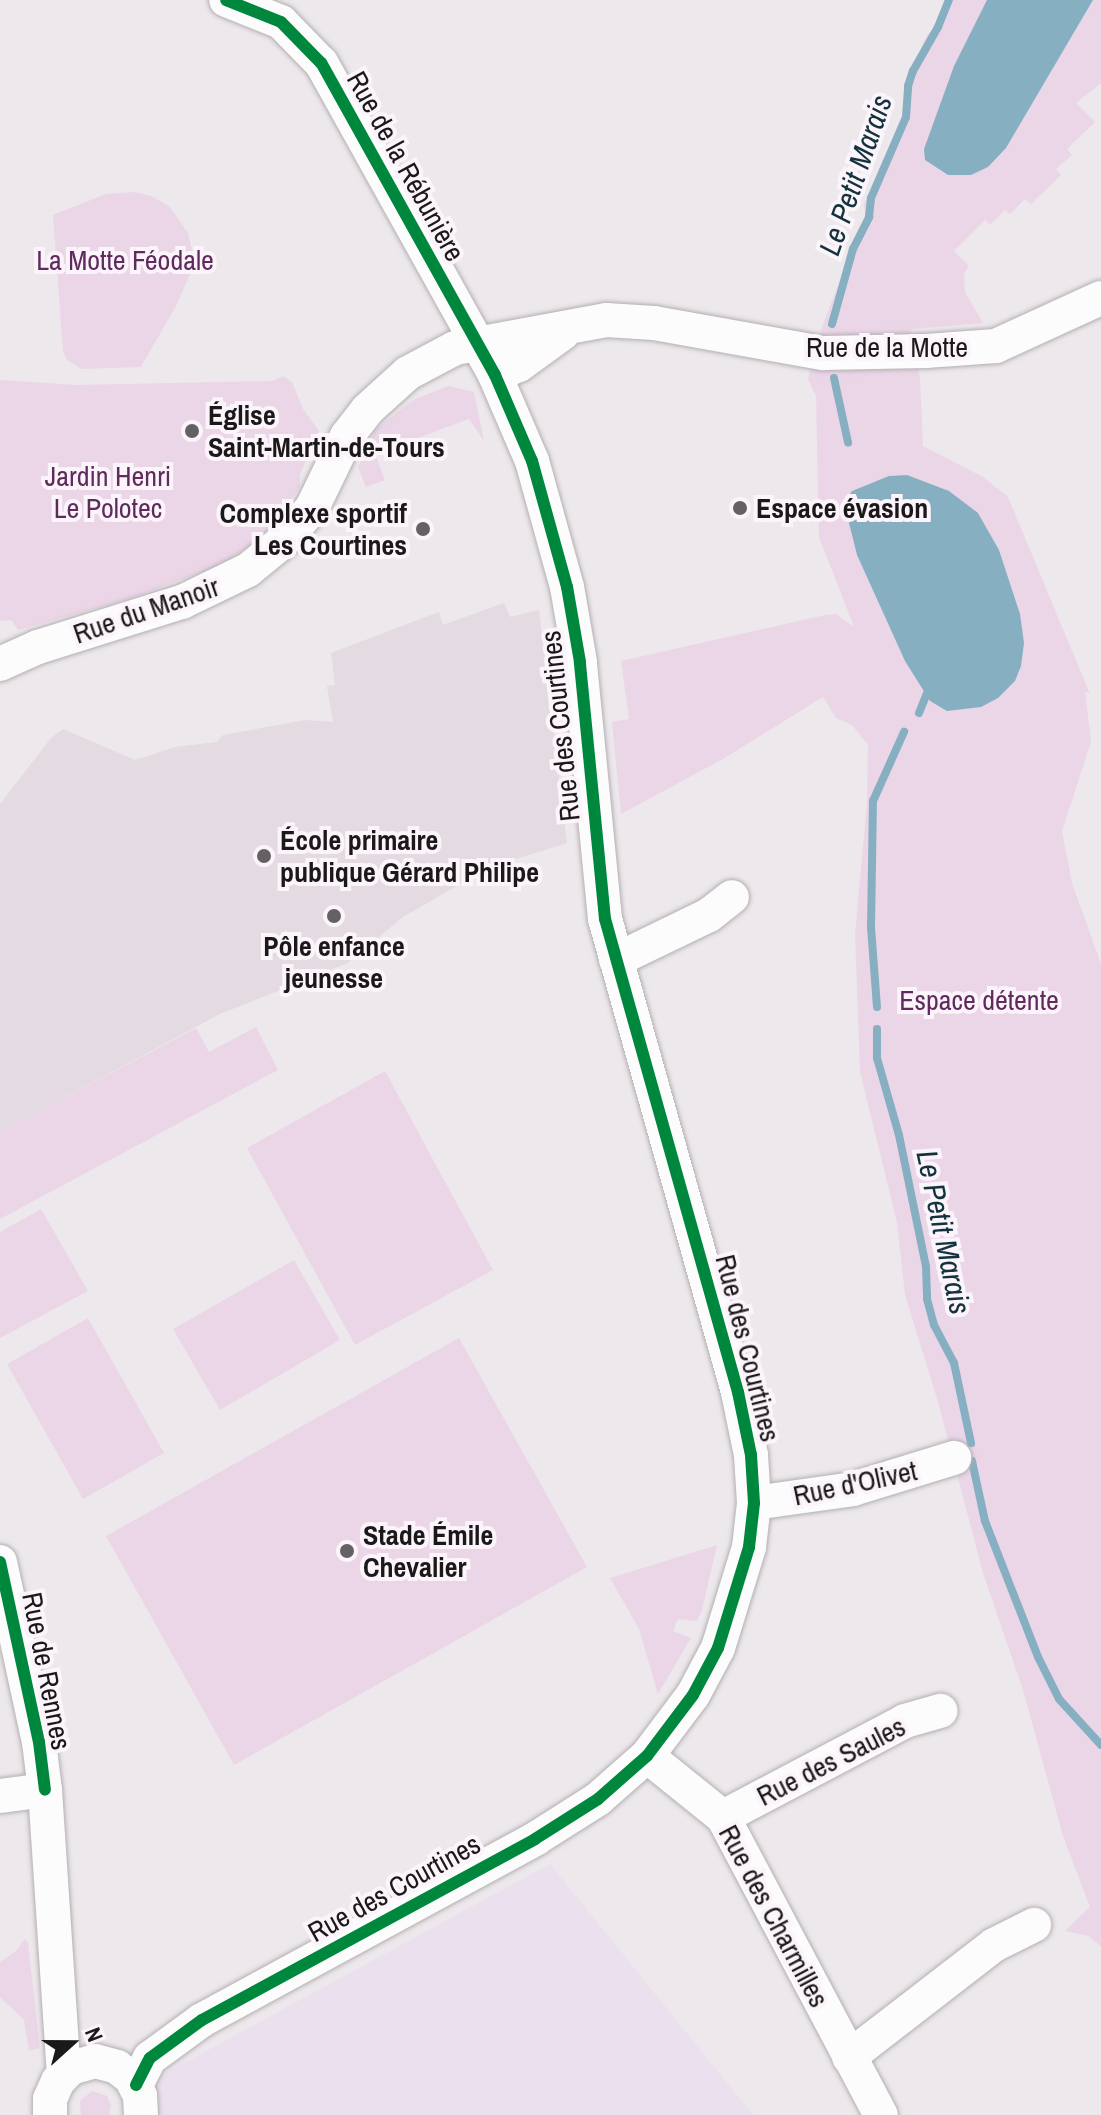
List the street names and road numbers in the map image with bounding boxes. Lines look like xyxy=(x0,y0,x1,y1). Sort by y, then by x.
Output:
street label: Rue de la Rébunière xyxy=(340,65,472,267)
street label: Rue de la Motte xyxy=(806,330,968,364)
street label: Rue du Manoir xyxy=(69,569,223,651)
street label: Rue des Courtines xyxy=(533,629,587,823)
street label: Rue des Courtines xyxy=(709,1251,787,1445)
street label: Rue d'Olivet xyxy=(790,1454,920,1512)
street label: Rue de Rennes xyxy=(15,1589,79,1753)
street label: Rue des Saules xyxy=(751,1709,911,1813)
street label: Rue des Charmilles xyxy=(712,1819,836,2013)
street label: Rue des Courtines xyxy=(302,1827,486,1949)

